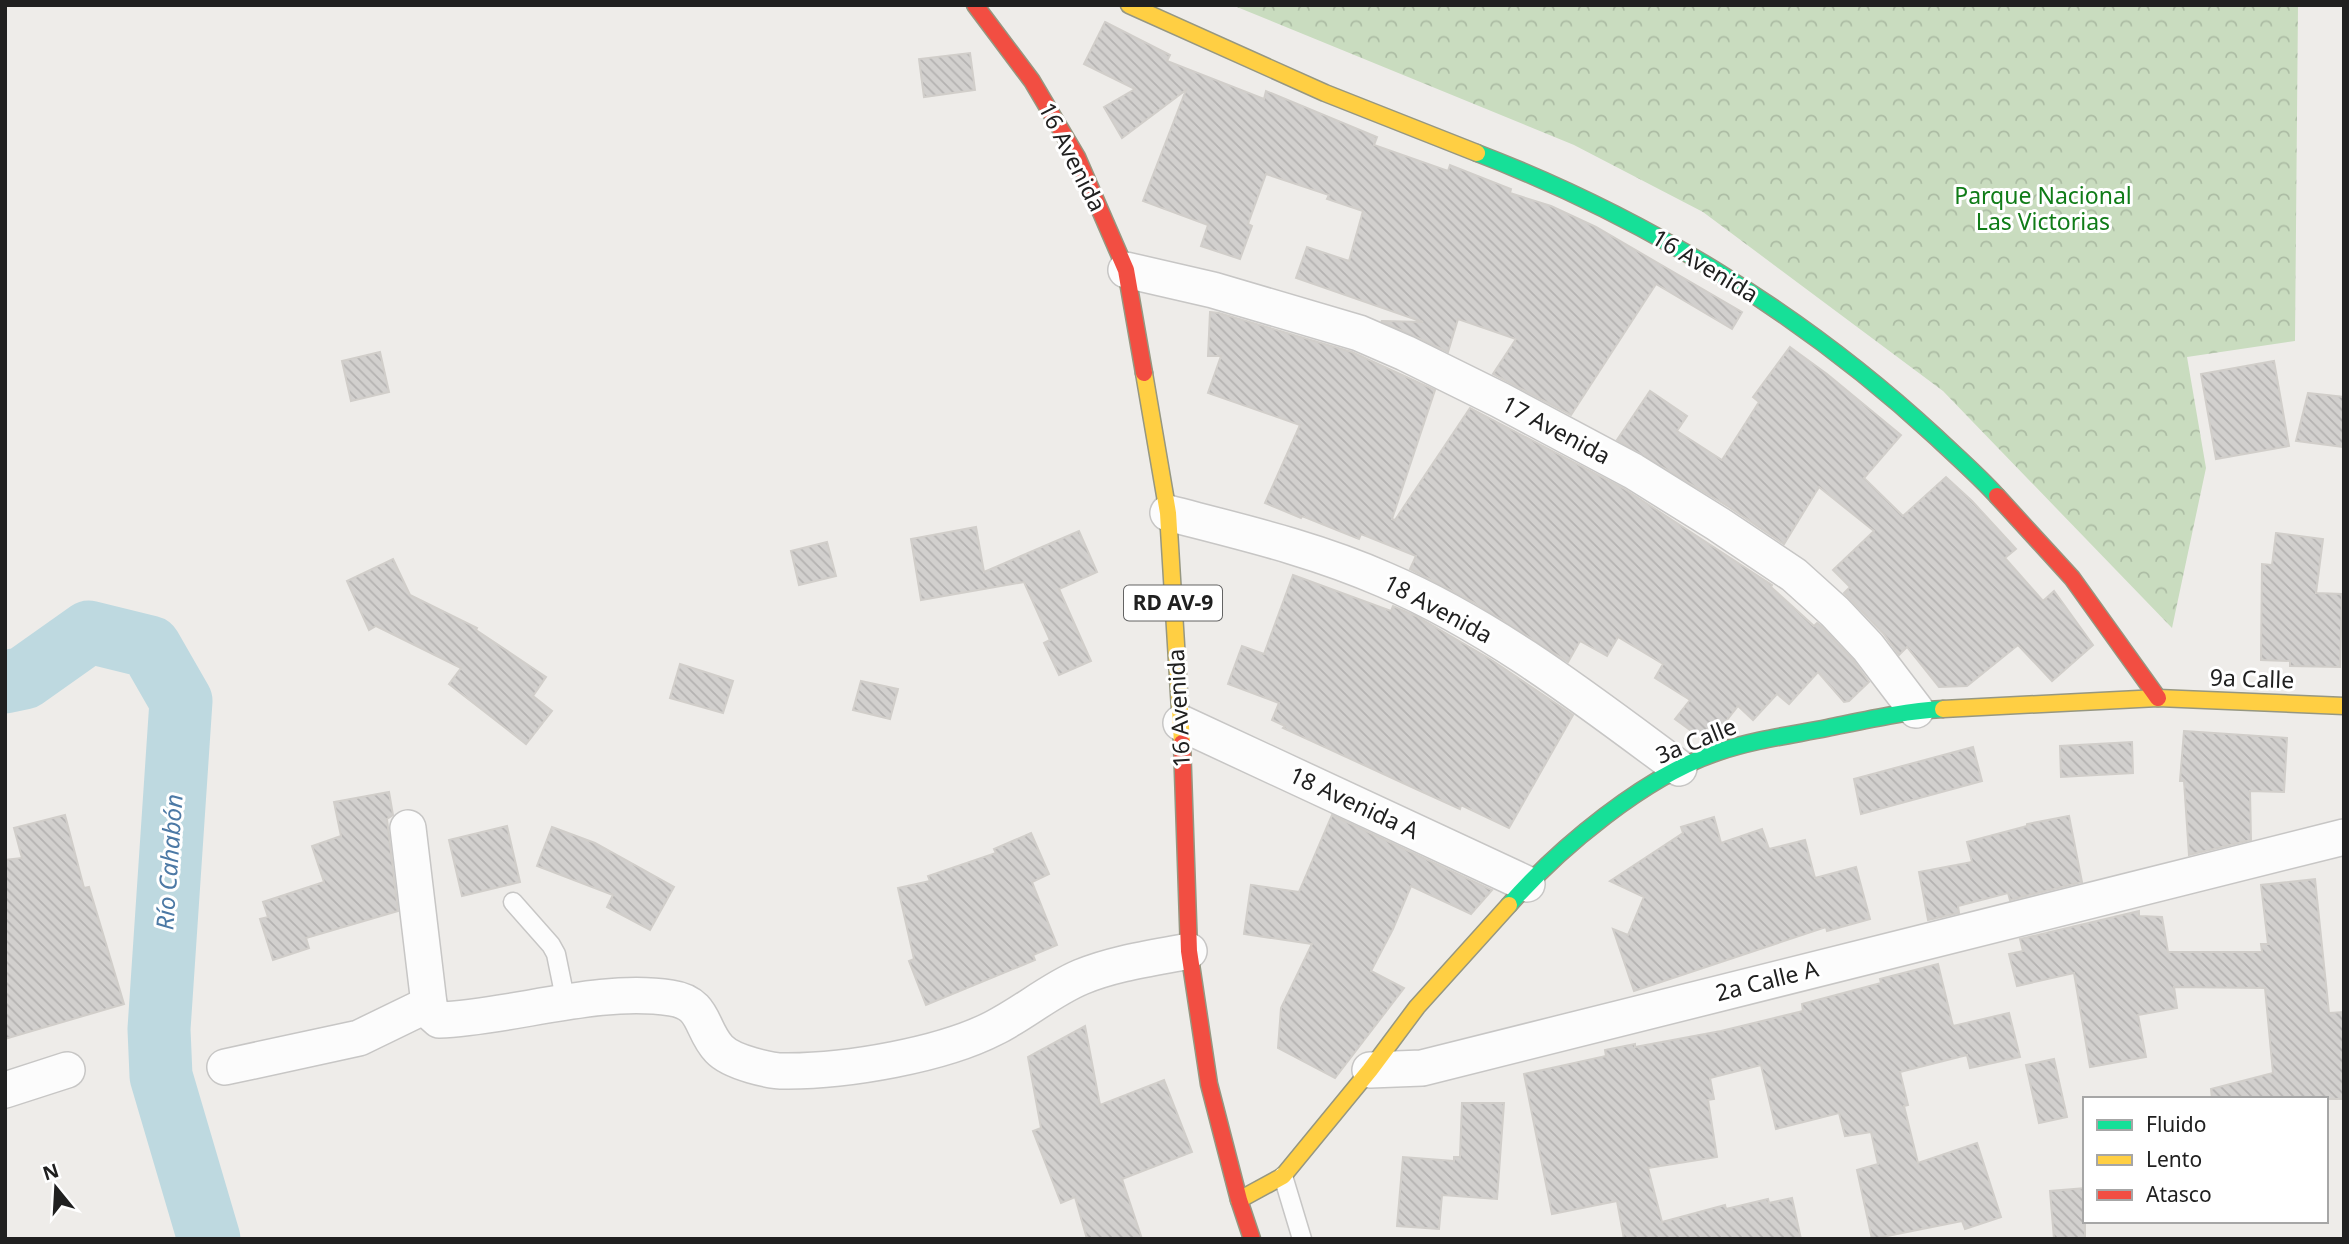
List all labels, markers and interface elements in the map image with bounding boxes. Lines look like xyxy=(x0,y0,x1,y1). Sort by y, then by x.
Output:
street label: 16 Avenida xyxy=(1032,96,1114,217)
park label: Parque Nacional Las Victorias xyxy=(1954,179,2132,237)
street label: 16 Avenida xyxy=(1646,221,1765,309)
street label: 17 Avenida xyxy=(1496,387,1616,471)
street label: 18 Avenida xyxy=(1378,566,1498,650)
road number: RD AV-9 xyxy=(1124,586,1222,620)
street label: 16 Avenida xyxy=(1159,648,1197,768)
street label: 9a Calle xyxy=(2209,661,2295,695)
street label: 3a Calle xyxy=(1651,709,1741,771)
street label: 18 Avenida A xyxy=(1284,758,1425,846)
water label: Río Cahabón xyxy=(147,793,190,931)
street label: 2a Calle A xyxy=(1712,952,1822,1008)
legend xyxy=(2083,1097,2328,1223)
text: Fluido xyxy=(2146,1110,2206,1138)
text: Lento xyxy=(2146,1145,2202,1173)
north arrow xyxy=(21,1153,91,1223)
text: N xyxy=(39,1157,62,1187)
text: Atasco xyxy=(2146,1180,2212,1208)

